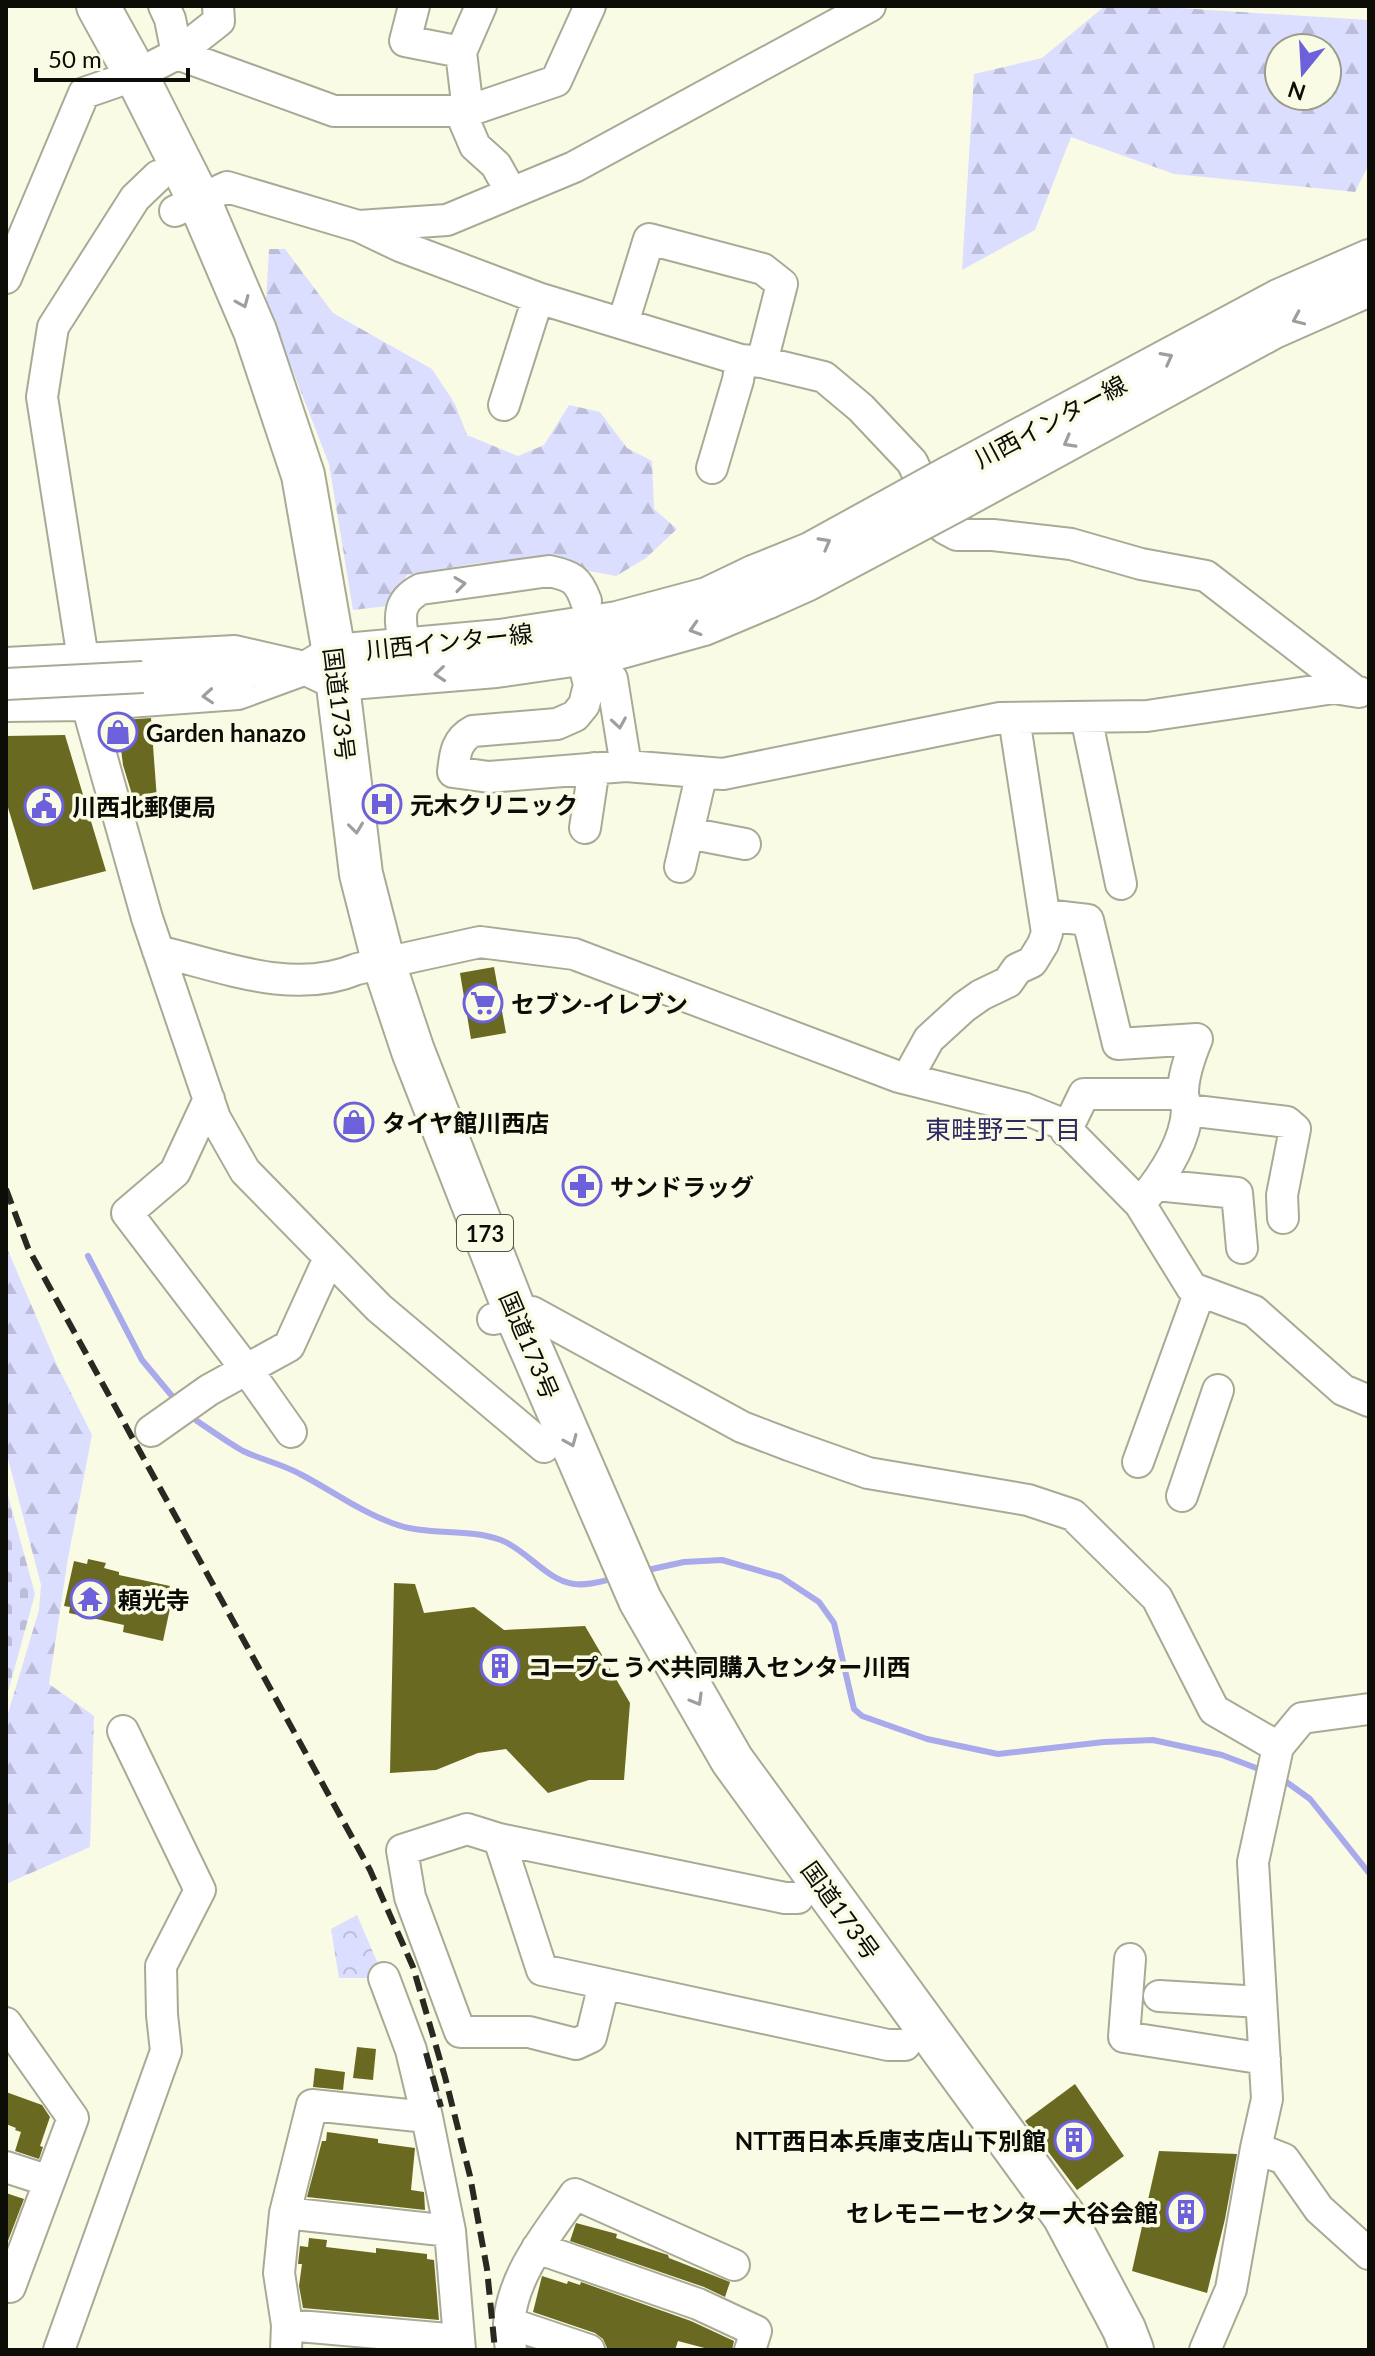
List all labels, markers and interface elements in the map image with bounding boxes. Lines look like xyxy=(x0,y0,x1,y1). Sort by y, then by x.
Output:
scale bar xyxy=(36,32,188,82)
north arrow xyxy=(1263,32,1343,112)
text: 50 m xyxy=(48,44,102,73)
text: N xyxy=(1284,76,1309,107)
one-way arrow xyxy=(234,294,250,308)
one-way arrow xyxy=(1292,310,1306,326)
one-way arrow xyxy=(1158,352,1173,367)
street label: 川西インター線 xyxy=(969,369,1131,473)
one-way arrow xyxy=(1063,432,1077,448)
one-way arrow xyxy=(817,537,831,552)
one-way arrow xyxy=(453,576,467,593)
street label: 川西インター線 xyxy=(364,618,534,664)
one-way arrow xyxy=(689,620,703,636)
street label: 国道173号 xyxy=(319,646,361,762)
one-way arrow xyxy=(433,665,446,682)
one-way arrow xyxy=(201,687,214,704)
shop icon: Garden hanazo xyxy=(97,711,139,753)
one-way arrow xyxy=(609,716,626,730)
place label: Garden hanazo xyxy=(146,718,306,747)
hospital icon: 元木クリニック xyxy=(361,783,403,825)
public building icon: 川西北郵便局 xyxy=(23,785,65,827)
place label: 元木クリニック xyxy=(410,790,578,819)
place label: 川西北郵便局 xyxy=(72,792,216,821)
one-way arrow xyxy=(347,822,364,835)
supermarket icon: セブン-イレブン xyxy=(462,982,504,1024)
place label: セブン-イレブン xyxy=(511,989,688,1018)
shop icon: タイヤ館川西店 xyxy=(333,1101,375,1143)
place label: タイヤ館川西店 xyxy=(382,1108,549,1137)
district label: 東畦野三丁目 xyxy=(925,1113,1081,1145)
pharmacy icon: サンドラッグ xyxy=(561,1165,603,1207)
place label: サンドラッグ xyxy=(610,1172,754,1201)
road number: 173 xyxy=(457,1215,513,1251)
street label: 国道173号 xyxy=(494,1287,566,1403)
one-way arrow xyxy=(562,1433,578,1447)
temple icon: 頼光寺 xyxy=(69,1578,111,1620)
place label: 頼光寺 xyxy=(118,1585,190,1614)
building icon: コープこうべ共同購入センター川西 xyxy=(479,1645,521,1687)
place label: コープこうべ共同購入センター川西 xyxy=(528,1652,911,1681)
one-way arrow xyxy=(687,1691,703,1705)
street label: 国道173号 xyxy=(796,1855,886,1965)
building icon: NTT西日本兵庫支店山下別館 xyxy=(1053,2119,1095,2161)
place label: NTT西日本兵庫支店山下別館 xyxy=(735,2126,1046,2155)
building icon: セレモニーセンター大谷会館 xyxy=(1165,2191,1207,2233)
place label: セレモニーセンター大谷会館 xyxy=(846,2198,1158,2227)

